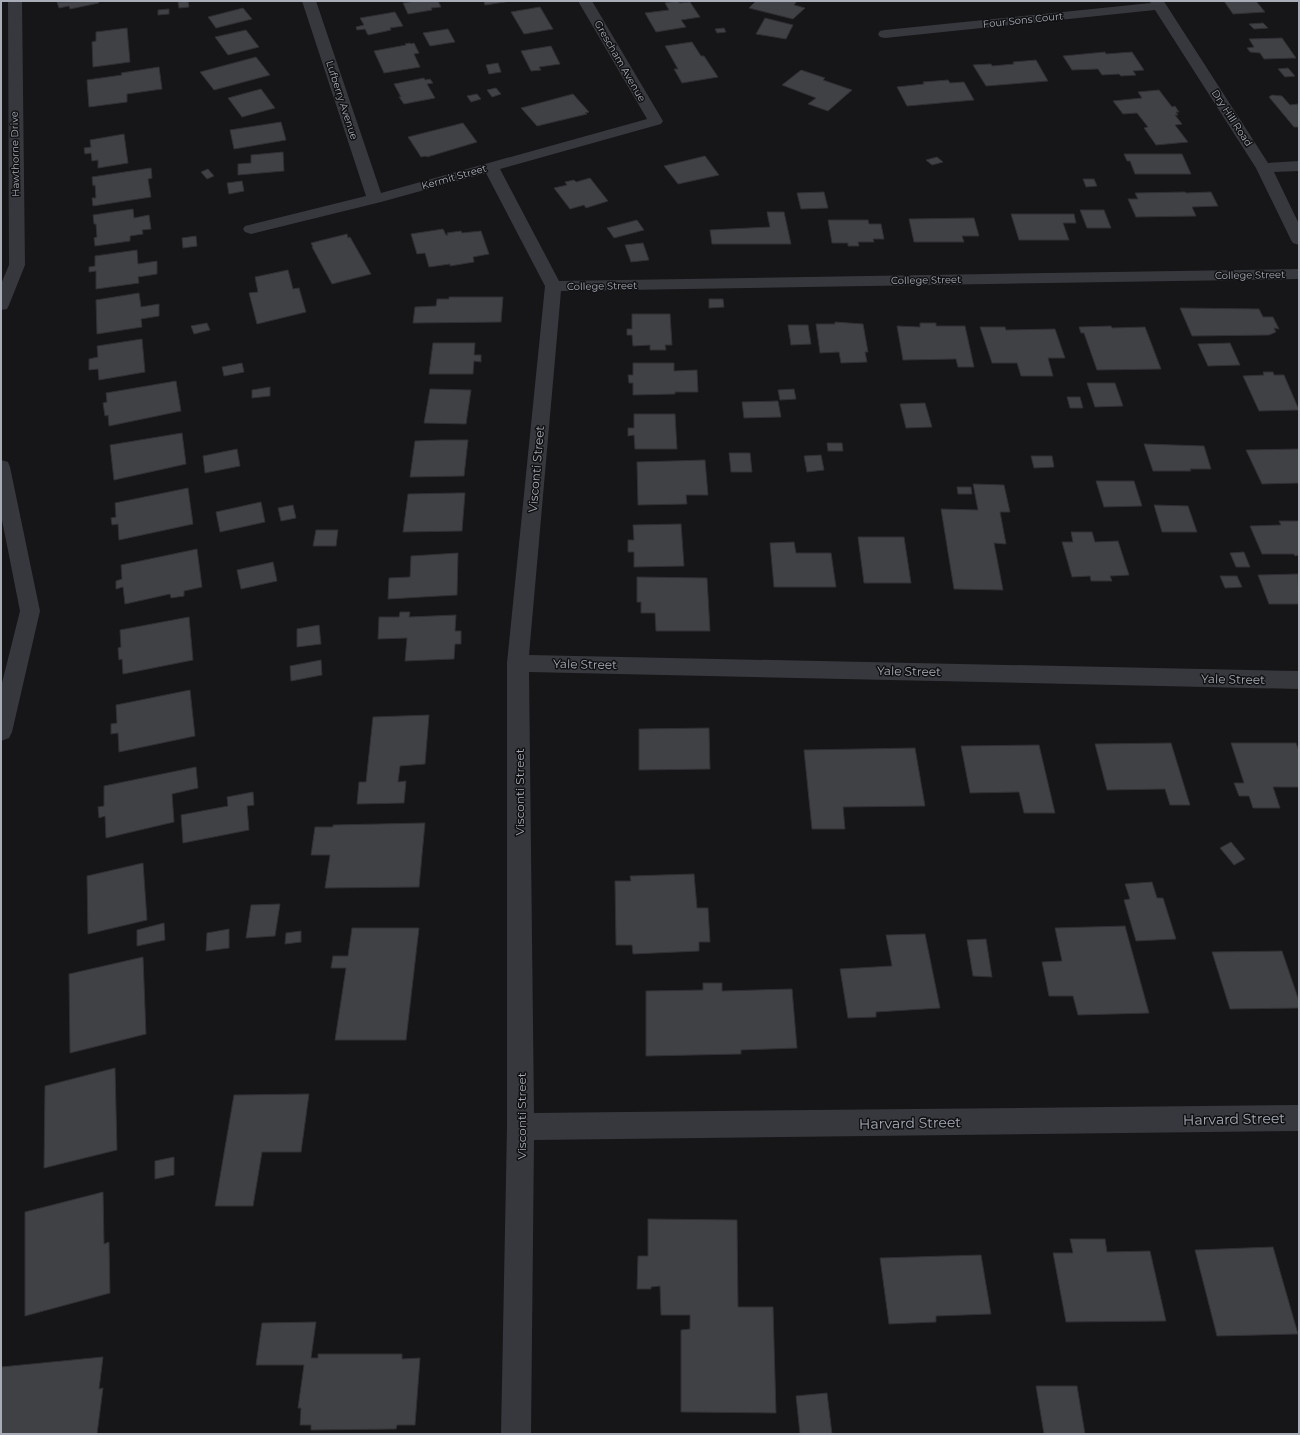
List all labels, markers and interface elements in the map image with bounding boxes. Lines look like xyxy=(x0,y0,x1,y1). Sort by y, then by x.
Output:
street label: Four Sons Court xyxy=(982,9,1064,31)
street label: Grescham Avenue xyxy=(591,18,649,104)
street label: Lufberry Avenue xyxy=(323,59,361,141)
street label: Dry Hill Road xyxy=(1209,87,1255,149)
street label: Hawthorne Drive xyxy=(8,111,22,197)
street label: Kermit Street xyxy=(420,162,488,192)
street label: College Street xyxy=(1215,268,1285,282)
street label: College Street xyxy=(891,273,961,287)
street label: College Street xyxy=(567,279,637,293)
street label: Visconti Street xyxy=(525,425,547,513)
street label: Yale Street xyxy=(553,656,617,672)
street label: Yale Street xyxy=(877,663,941,679)
street label: Yale Street xyxy=(1201,671,1265,687)
street label: Visconti Street xyxy=(512,748,527,836)
street label: Visconti Street xyxy=(514,1072,529,1160)
street label: Harvard Street xyxy=(1183,1109,1285,1129)
street label: Harvard Street xyxy=(859,1113,961,1133)

